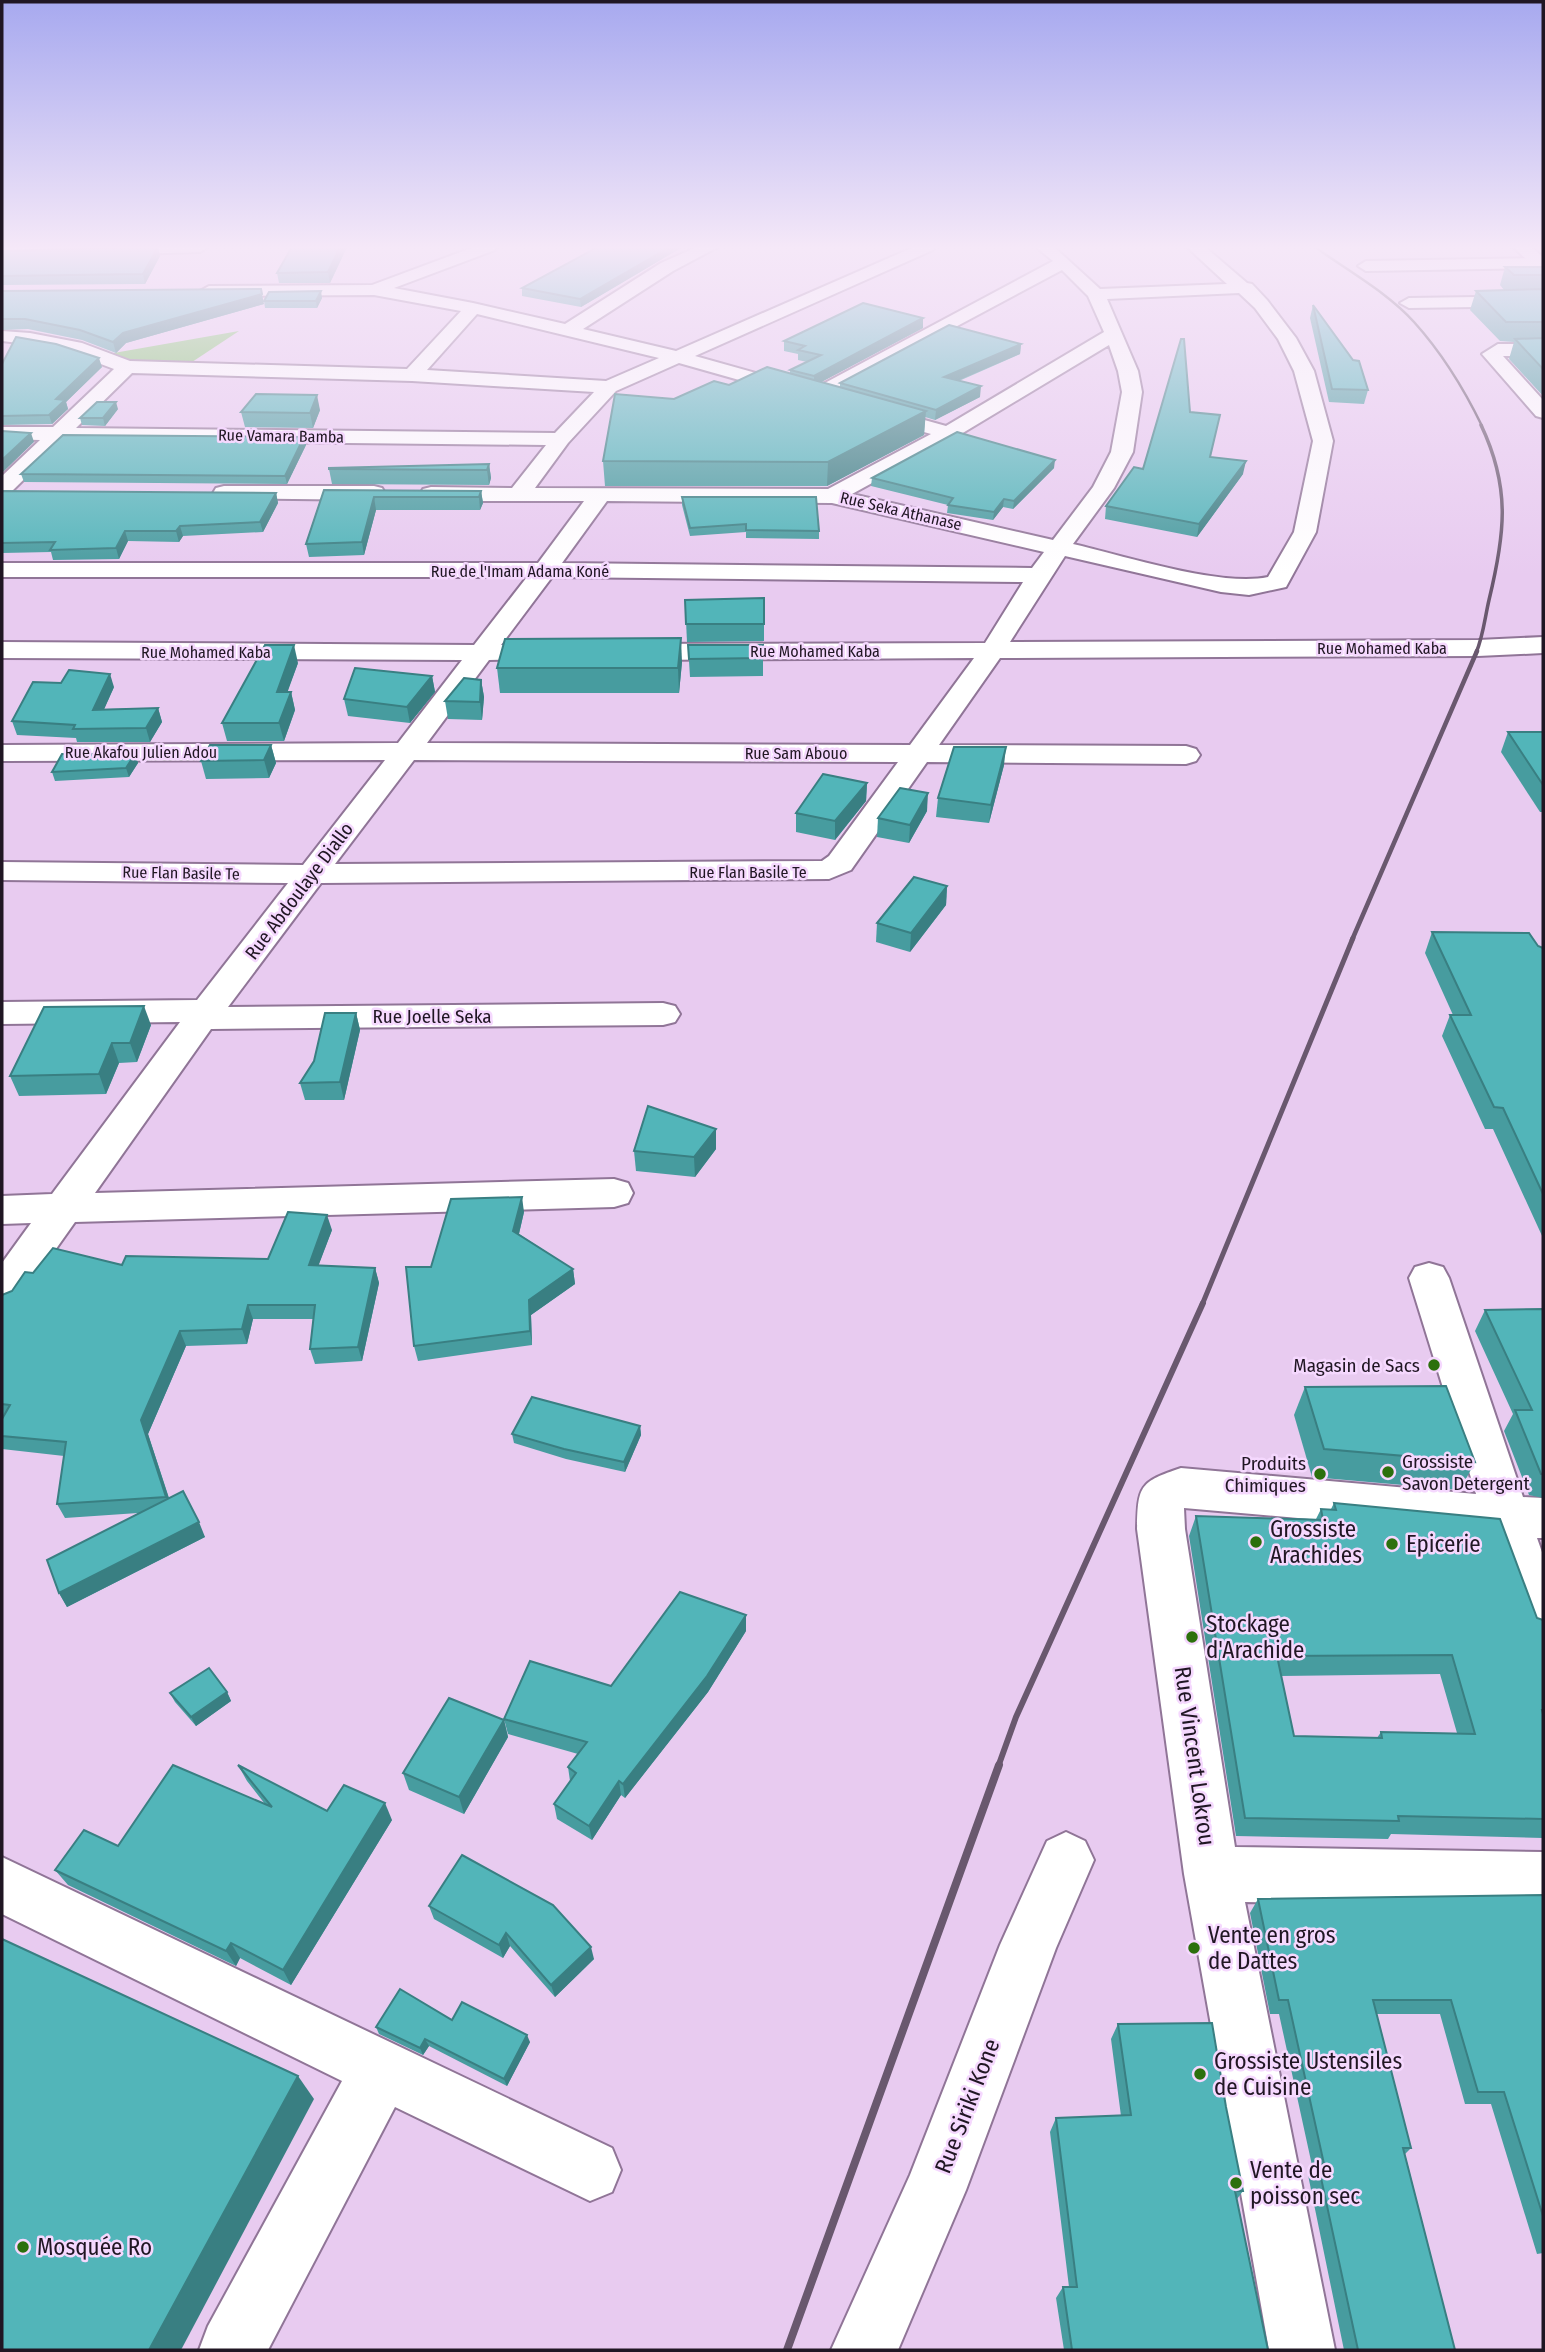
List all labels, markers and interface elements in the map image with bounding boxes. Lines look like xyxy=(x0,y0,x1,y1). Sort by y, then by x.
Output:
street label: Rue Vamara Bamba xyxy=(218,425,344,447)
street label: Rue Seka Athanase xyxy=(838,488,964,534)
street label: Rue de l'Imam Adama Koné xyxy=(431,562,609,581)
street label: Rue Mohamed Kaba xyxy=(1317,639,1447,658)
street label: Rue Mohamed Kaba xyxy=(750,642,880,661)
street label: Rue Mohamed Kaba xyxy=(141,643,271,662)
street label: Rue Akafou Julien Adou xyxy=(65,743,217,762)
street label: Rue Sam Abouo xyxy=(745,744,847,763)
street label: Rue Abdoulaye Diallo xyxy=(240,818,358,964)
street label: Rue Flan Basile Te xyxy=(122,862,240,884)
street label: Rue Flan Basile Te xyxy=(689,863,807,882)
street label: Rue Joelle Seka xyxy=(372,1005,492,1028)
place label: Magasin de Sacs xyxy=(1293,1354,1420,1377)
marker: Magasin de Sacs xyxy=(1426,1357,1442,1373)
place label: Grossiste Savon Detergent xyxy=(1402,1450,1530,1495)
place label: Produits Chimiques xyxy=(1225,1452,1306,1497)
marker: Grossiste Savon Detergent xyxy=(1380,1464,1396,1480)
marker: Produits Chimiques xyxy=(1312,1466,1328,1482)
place label: Grossiste Arachides xyxy=(1270,1515,1362,1569)
place label: Epicerie xyxy=(1406,1530,1481,1558)
marker: Grossiste Arachides xyxy=(1248,1534,1264,1550)
marker: Epicerie xyxy=(1384,1536,1400,1552)
place label: Stockage d'Arachide xyxy=(1206,1610,1304,1664)
marker: Stockage d'Arachide xyxy=(1184,1629,1200,1645)
street label: Rue Vincent Lokrou xyxy=(1169,1665,1221,1847)
place label: Vente en gros de Dattes xyxy=(1208,1921,1336,1975)
marker: Vente en gros de Dattes xyxy=(1186,1940,1202,1956)
street label: Rue Siriki Kone xyxy=(929,2035,1005,2177)
place label: Grossiste Ustensiles de Cuisine xyxy=(1214,2047,1402,2101)
marker: Grossiste Ustensiles de Cuisine xyxy=(1192,2066,1208,2082)
place label: Vente de poisson sec xyxy=(1250,2156,1360,2210)
marker: Vente de poisson sec xyxy=(1228,2175,1244,2191)
place label: Mosquée Ro xyxy=(37,2233,152,2261)
marker: Mosquée Ro xyxy=(15,2239,31,2255)

